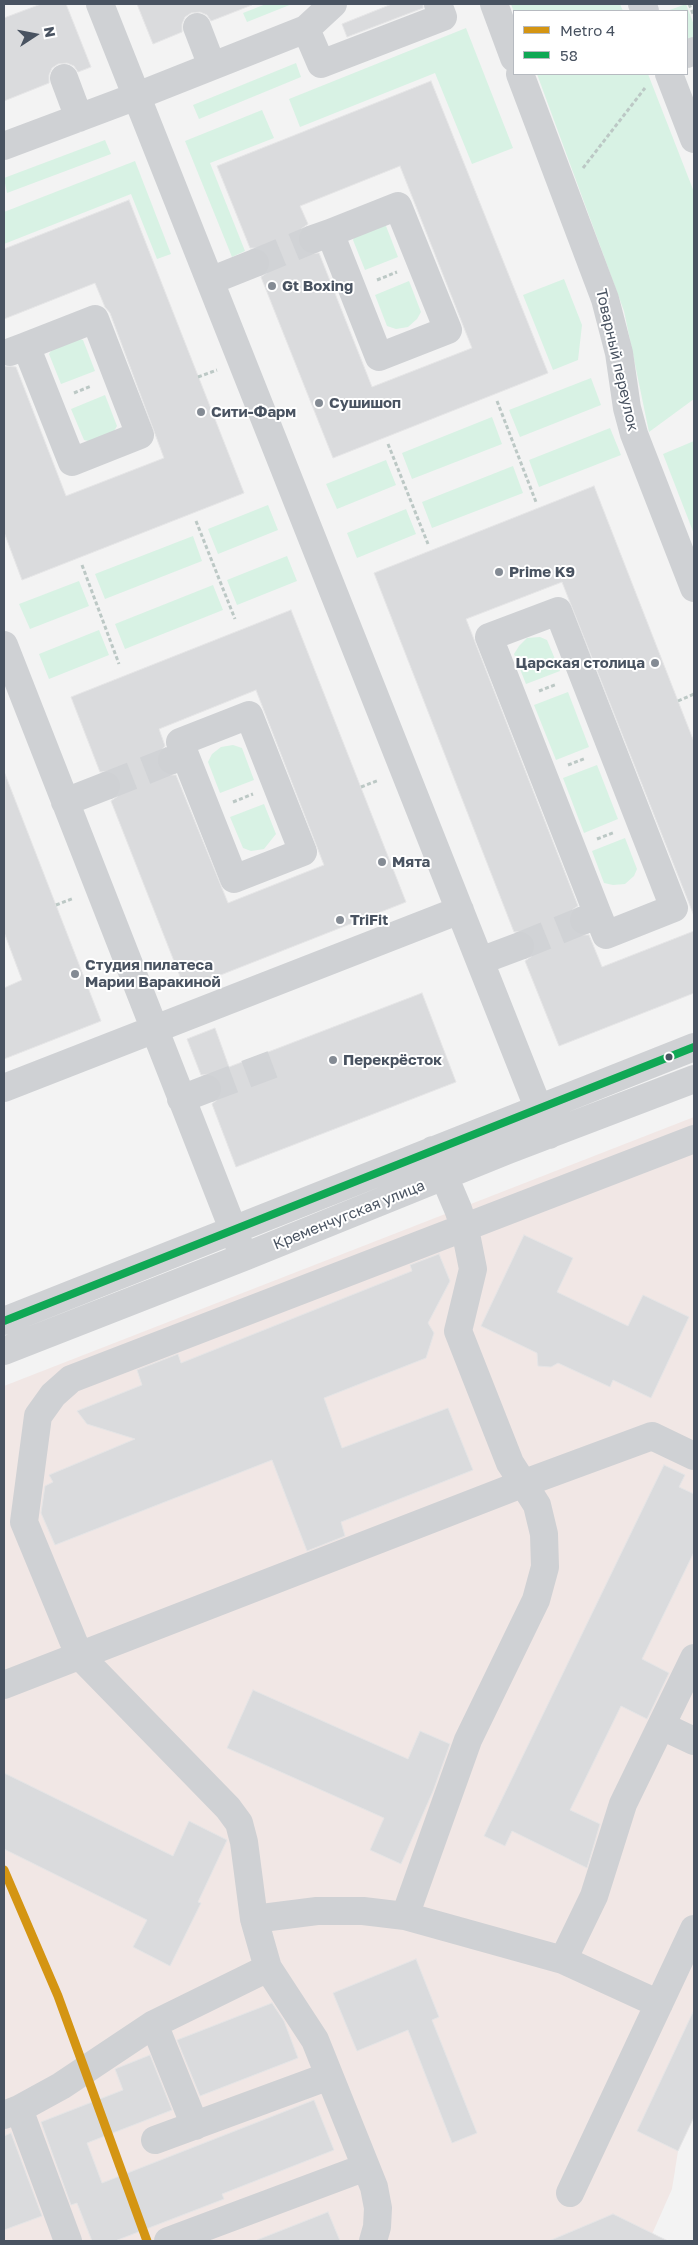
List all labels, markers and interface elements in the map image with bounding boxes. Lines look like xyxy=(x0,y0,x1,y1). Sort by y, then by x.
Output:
north arrow xyxy=(10,10,60,60)
legend xyxy=(513,10,688,75)
text: Metro 4 xyxy=(560,21,615,39)
text: N xyxy=(41,25,60,39)
text: 58 xyxy=(560,46,578,64)
place label: Gt Boxing xyxy=(282,277,353,295)
marker: Gt Boxing xyxy=(266,280,278,292)
street label: Товарный переулок xyxy=(592,287,642,433)
place label: Сушишоп xyxy=(329,394,401,412)
marker: Сушишоп xyxy=(313,397,325,409)
place label: Сити-Фарм xyxy=(211,403,296,421)
marker: Сити-Фарм xyxy=(195,406,207,418)
place label: Prime K9 xyxy=(509,563,575,581)
marker: Prime K9 xyxy=(493,566,505,578)
place label: Царская столица xyxy=(516,654,645,672)
marker: Царская столица xyxy=(649,657,661,669)
place label: Мята xyxy=(392,853,430,871)
marker: Мята xyxy=(376,856,388,868)
place label: TriFit xyxy=(350,911,388,929)
marker: TriFit xyxy=(334,914,346,926)
place label: Студия пилатеса Марии Варакиной xyxy=(85,956,221,991)
marker: Студия пилатеса Марии Варакиной xyxy=(69,968,81,980)
place label: Перекрёсток xyxy=(343,1051,442,1069)
unlabelled marker xyxy=(664,1052,674,1062)
marker: Перекрёсток xyxy=(327,1054,339,1066)
street label: Кременчугская улица xyxy=(271,1176,427,1254)

